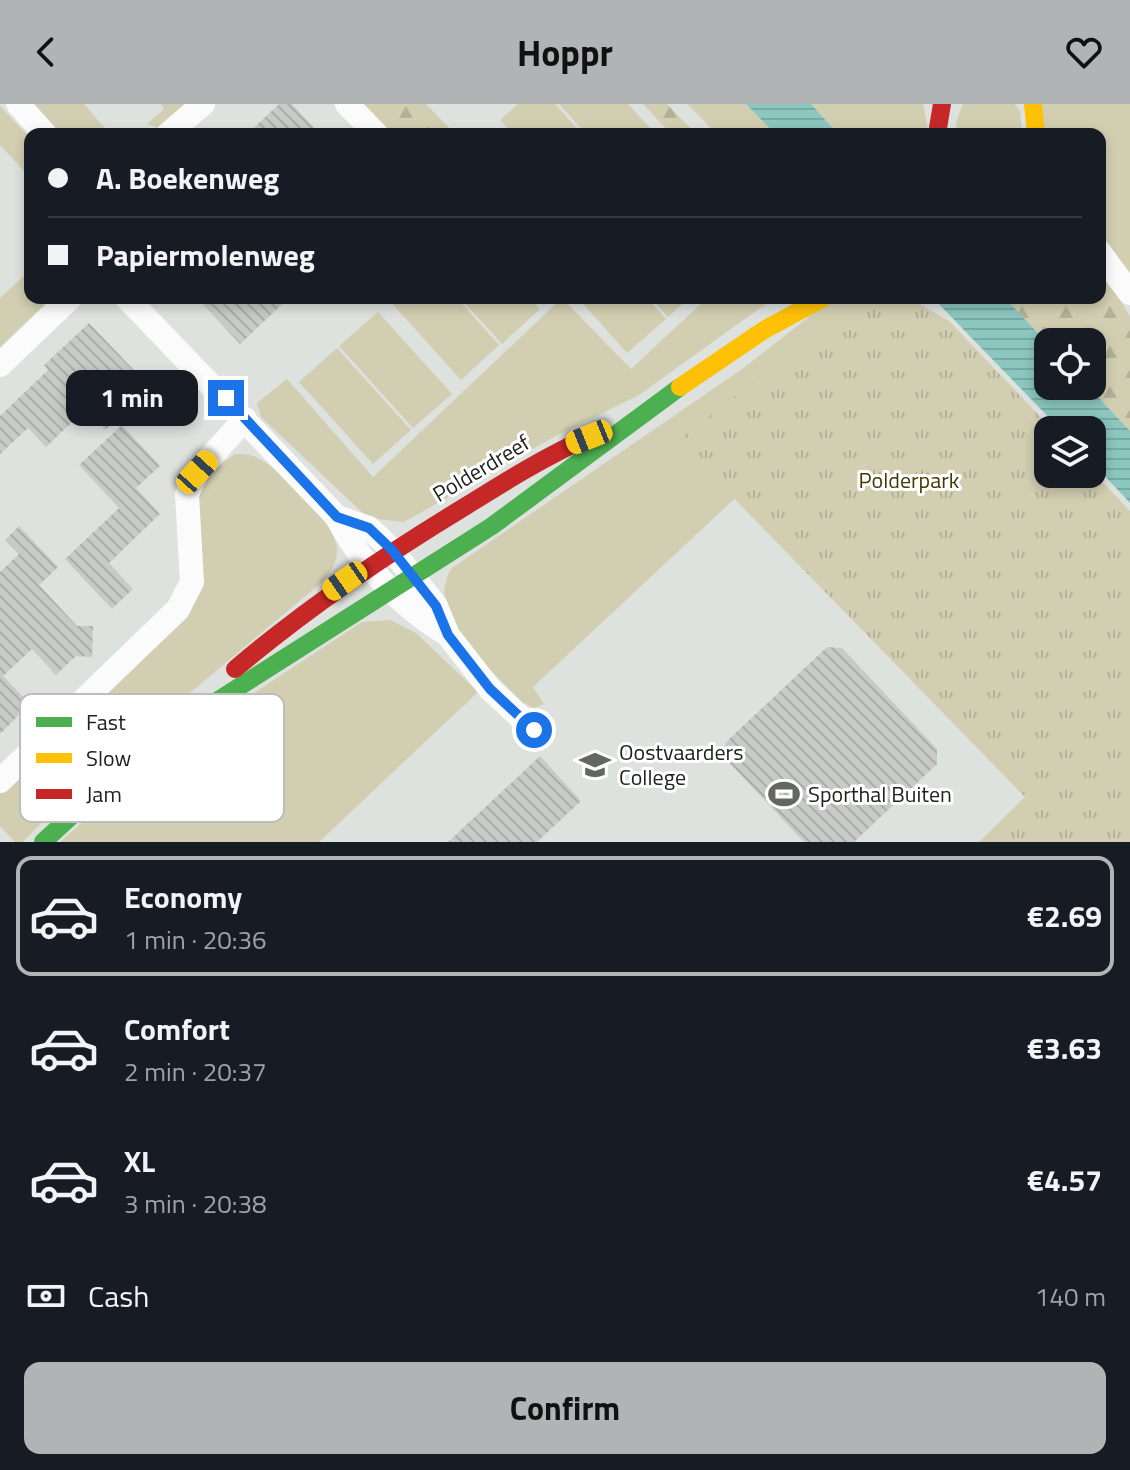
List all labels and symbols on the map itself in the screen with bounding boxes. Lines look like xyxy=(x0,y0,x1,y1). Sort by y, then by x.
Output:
callout: 1 min xyxy=(66,370,198,426)
route end xyxy=(208,380,244,416)
car xyxy=(562,417,616,457)
street label: Polderdreef xyxy=(426,425,537,510)
car xyxy=(172,446,222,498)
park label: Polderpark xyxy=(859,463,960,497)
car xyxy=(318,557,372,605)
legend xyxy=(20,694,284,822)
text: Fast xyxy=(86,705,126,739)
route start xyxy=(516,712,552,748)
place label: Oostvaarders College xyxy=(619,735,743,794)
text: Slow xyxy=(86,741,132,775)
school or university icon: Oostvaarders College xyxy=(578,748,612,782)
text: Jam xyxy=(86,777,122,811)
sports icon: Sporthal Buiten xyxy=(767,777,801,811)
place label: Sporthal Buiten xyxy=(808,777,952,811)

